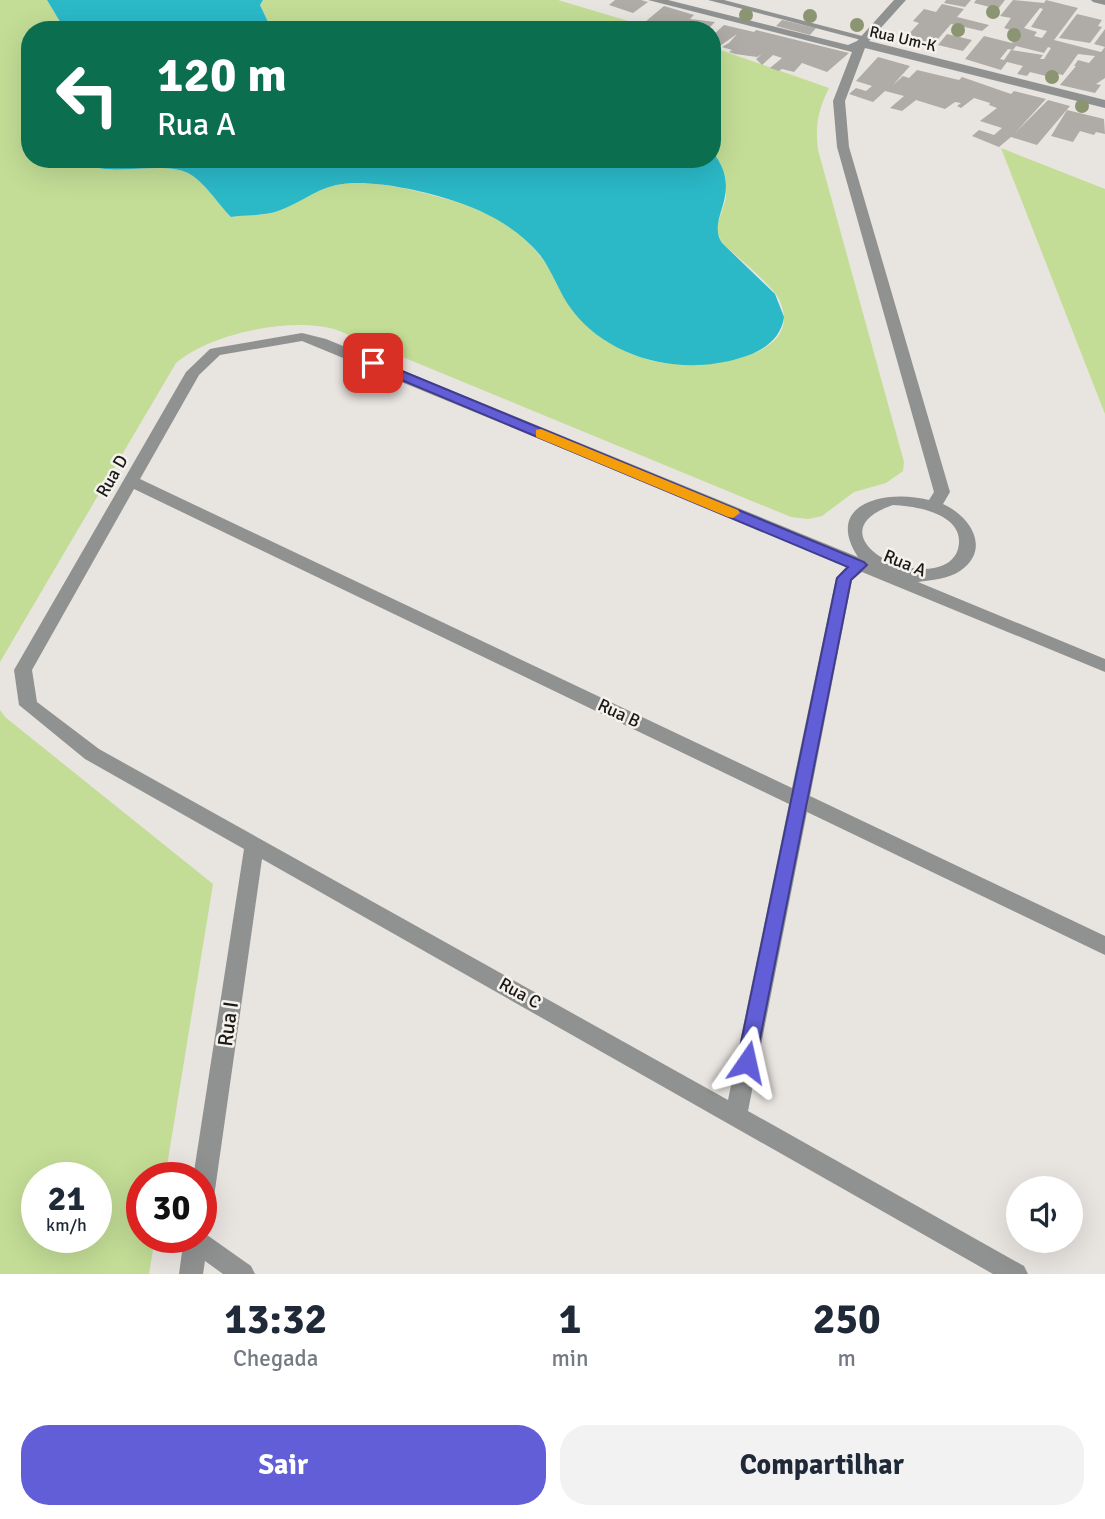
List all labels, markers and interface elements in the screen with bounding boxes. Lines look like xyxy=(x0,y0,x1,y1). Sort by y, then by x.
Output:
street label: Rua Um-K xyxy=(867,22,939,56)
text: 120 m xyxy=(157,45,287,105)
icon: left xyxy=(42,49,133,140)
text: Rua A xyxy=(157,105,236,144)
pin xyxy=(343,333,403,393)
icon: arrive xyxy=(354,344,392,382)
street label: Rua D xyxy=(91,451,133,501)
street label: Rua A xyxy=(880,544,930,582)
street label: Rua B xyxy=(594,694,644,732)
street label: Rua C xyxy=(495,973,545,1013)
street label: Rua I xyxy=(212,1000,244,1048)
position arrow xyxy=(710,1025,784,1099)
speed limit sign: 30 xyxy=(126,1162,217,1253)
map controls xyxy=(1006,1176,1083,1253)
button: sound xyxy=(1006,1176,1083,1253)
text: 21 xyxy=(48,1177,85,1220)
text: km/h xyxy=(46,1214,87,1236)
text: 13:32 xyxy=(224,1294,327,1345)
text: 1 xyxy=(559,1294,581,1345)
text: 250 xyxy=(813,1294,881,1345)
text: Chegada xyxy=(233,1344,318,1373)
text: min xyxy=(551,1344,589,1373)
text: m xyxy=(838,1344,856,1373)
button: Sair xyxy=(21,1425,546,1505)
button: Compartilhar xyxy=(560,1425,1084,1505)

